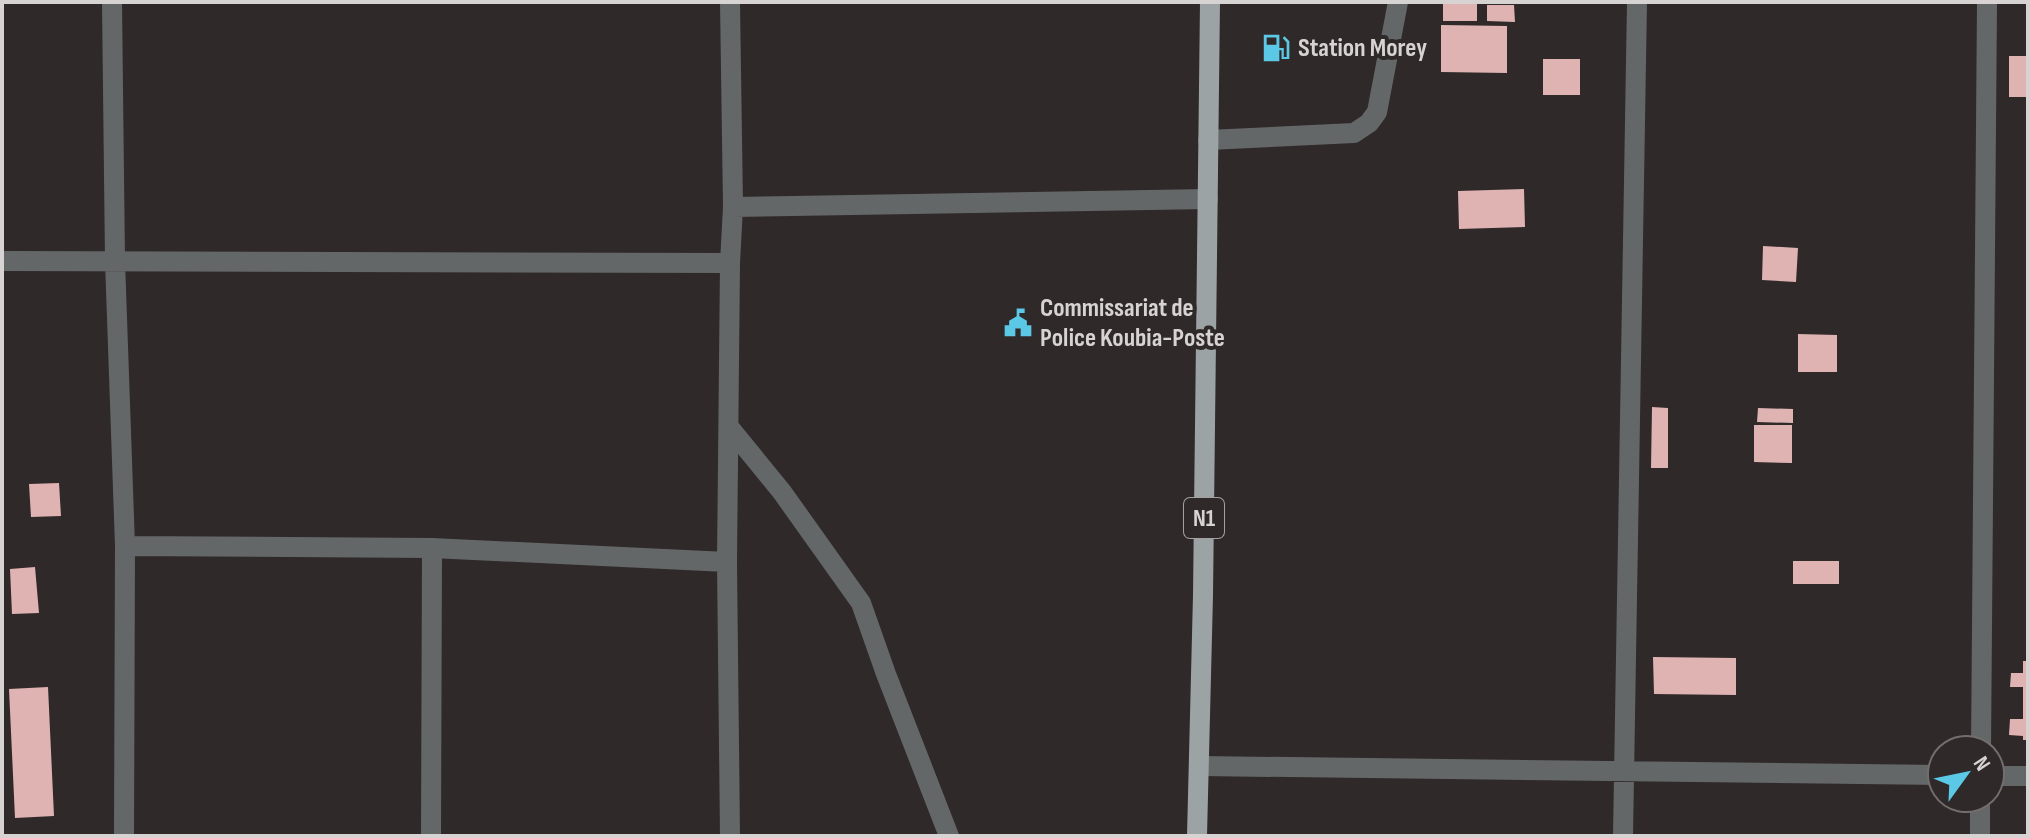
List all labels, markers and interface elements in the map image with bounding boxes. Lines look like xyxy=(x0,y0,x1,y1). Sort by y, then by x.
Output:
fuel station icon: Station Morey xyxy=(1261,33,1291,63)
place label: Station Morey xyxy=(1298,33,1427,64)
place label: Commissariat de Police Koubia-Poste xyxy=(1040,293,1225,354)
public building icon: Commissariat de Police Koubia-Poste xyxy=(1003,308,1033,338)
road number: N1 xyxy=(1184,498,1224,538)
north arrow xyxy=(1926,734,2006,814)
text: N xyxy=(1967,752,1996,776)

